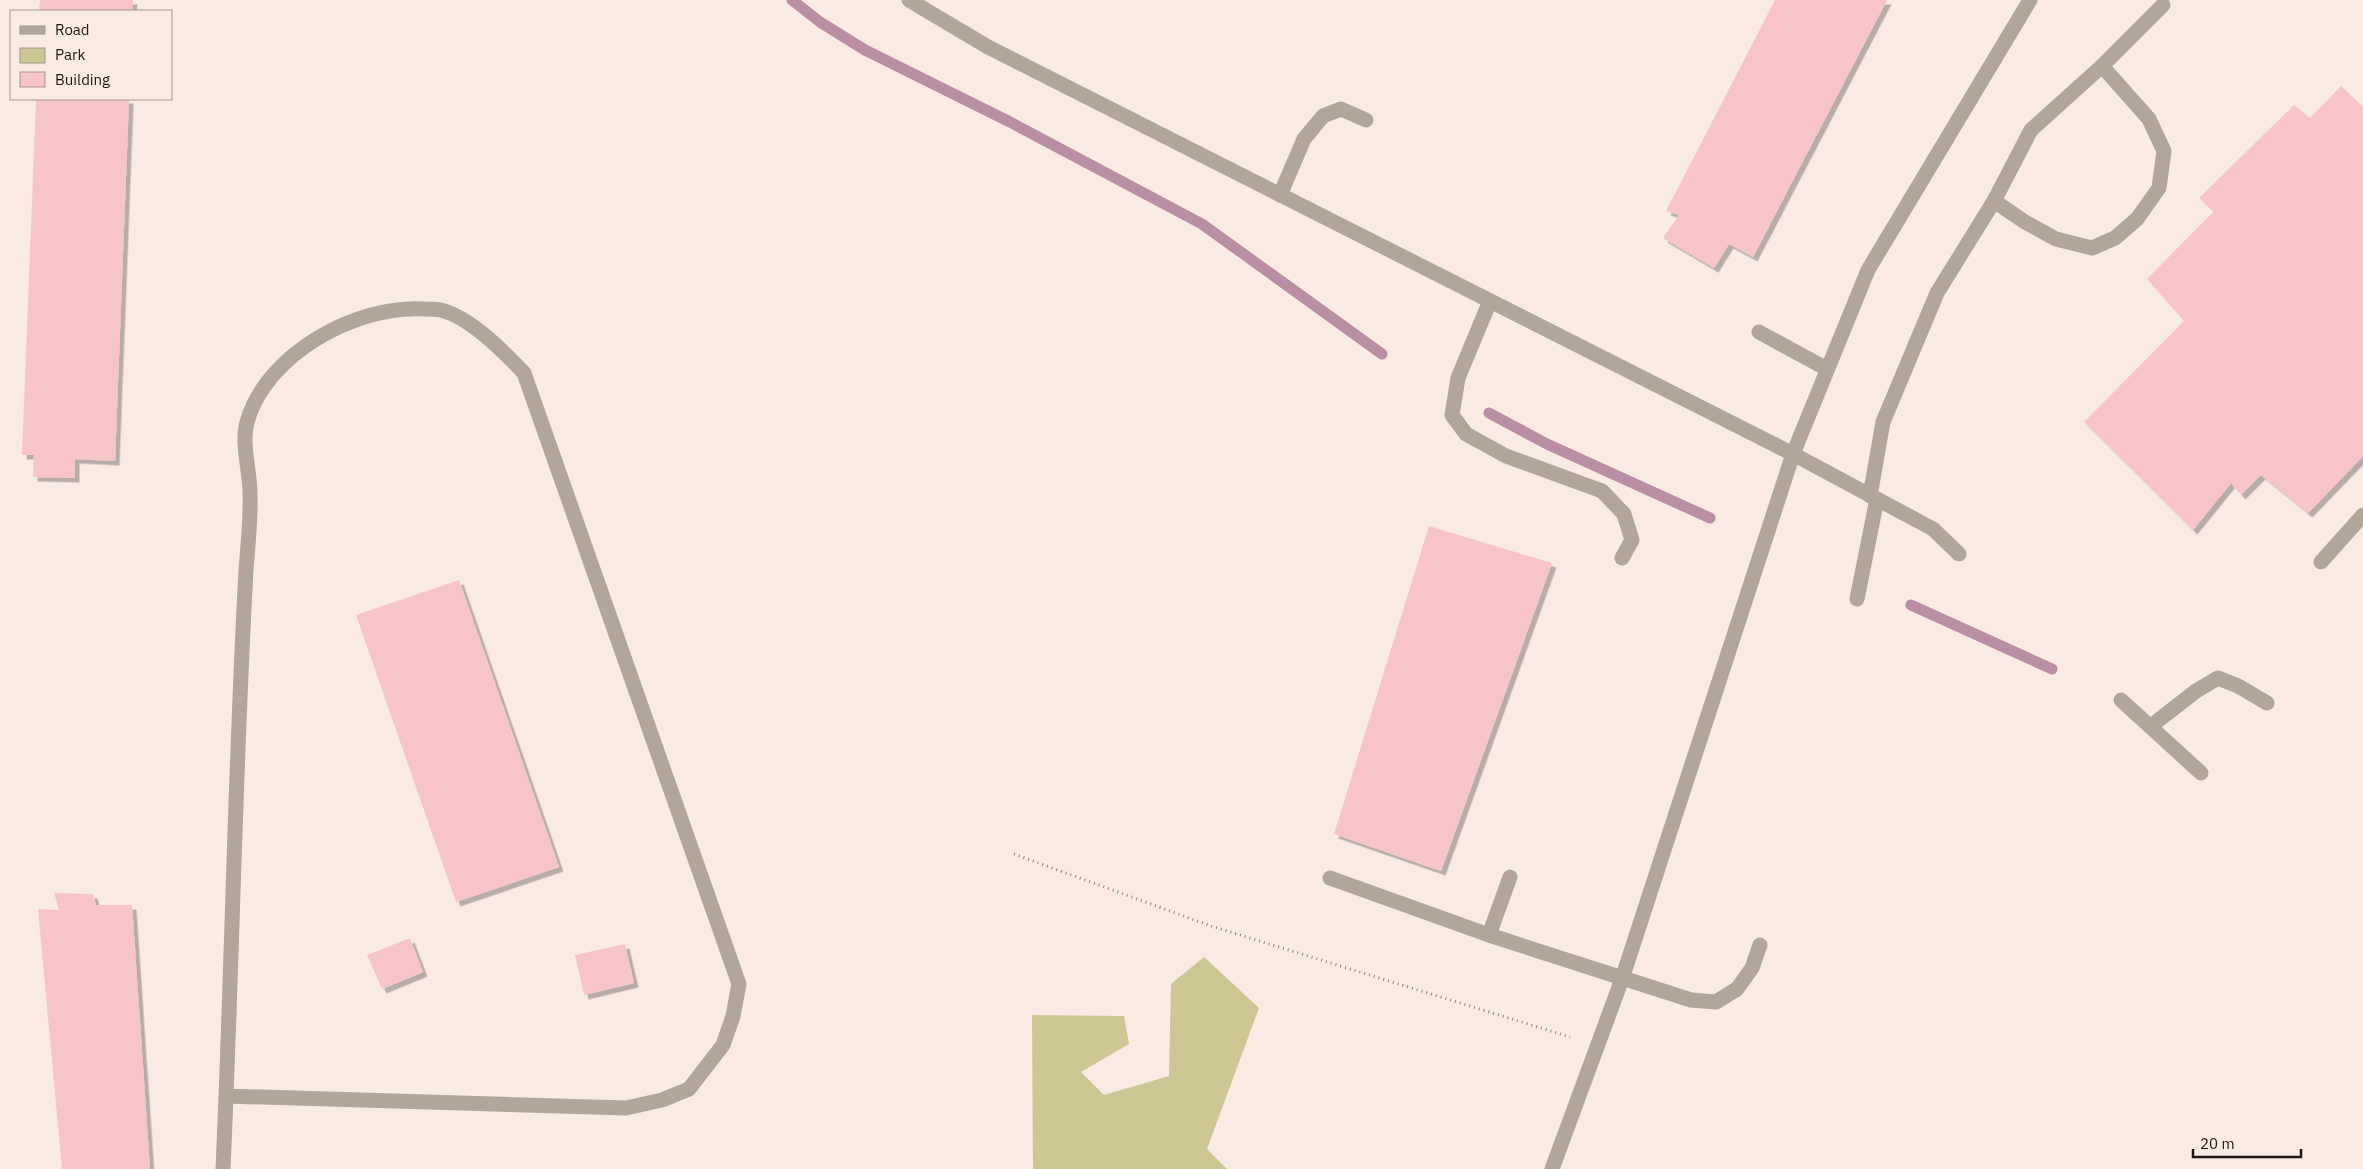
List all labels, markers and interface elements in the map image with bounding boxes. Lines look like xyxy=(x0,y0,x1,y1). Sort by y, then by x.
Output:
legend xyxy=(10,10,172,100)
text: Road xyxy=(55,20,90,39)
text: Park xyxy=(55,45,85,64)
text: Building xyxy=(55,70,110,89)
scale bar xyxy=(2193,1126,2300,1158)
text: 20 m xyxy=(2200,1134,2235,1153)

